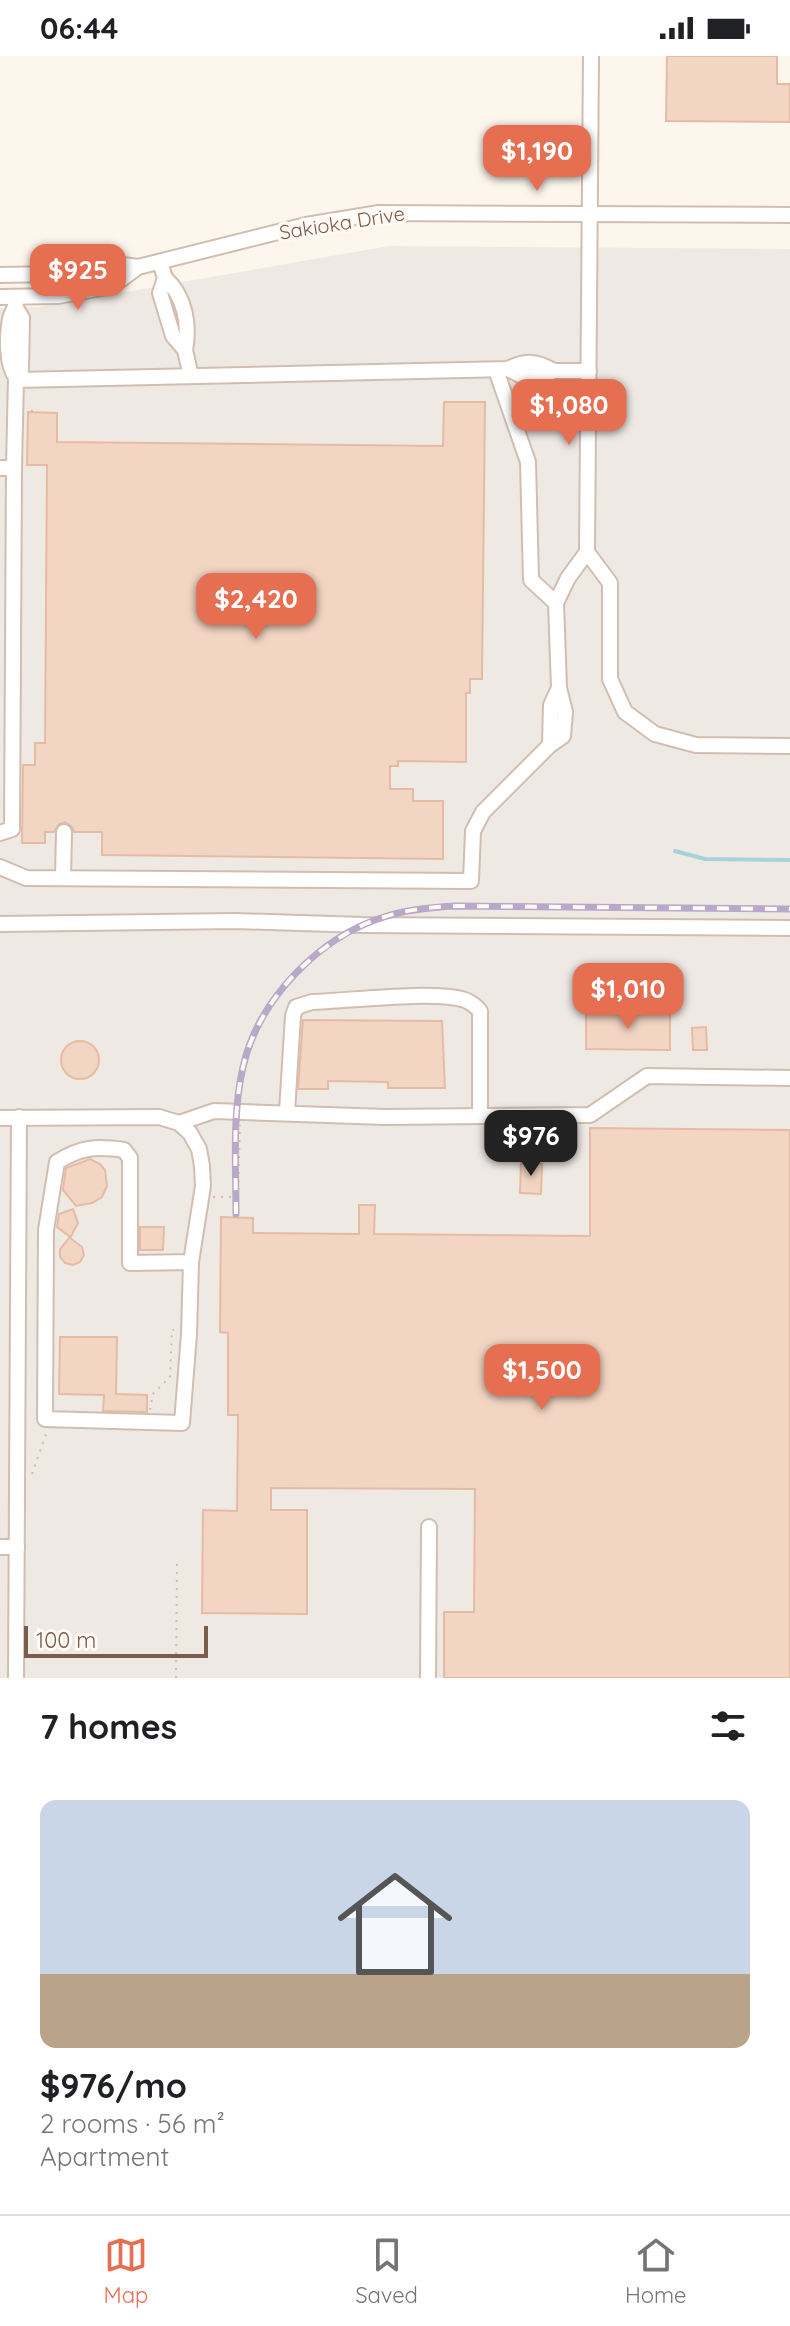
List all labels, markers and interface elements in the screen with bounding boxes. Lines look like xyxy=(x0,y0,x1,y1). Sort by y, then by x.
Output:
text: 06:44 xyxy=(40,9,118,47)
pin: $1,190 xyxy=(472,125,602,193)
text: $1,190 xyxy=(501,134,573,167)
street label: Sakioka Drive xyxy=(277,200,406,245)
pin: $925 xyxy=(31,244,125,312)
text: $925 xyxy=(48,253,108,286)
pin: $1,080 xyxy=(504,379,634,447)
text: $1,080 xyxy=(530,388,608,421)
pin: $2,420 xyxy=(191,573,321,641)
text: $2,420 xyxy=(214,582,298,615)
pin: $1,010 xyxy=(563,963,693,1031)
text: $1,010 xyxy=(591,972,665,1005)
pin: $976 xyxy=(484,1110,578,1178)
text: $976 xyxy=(502,1119,560,1152)
pin: $1,500 xyxy=(477,1344,607,1412)
text: $1,500 xyxy=(502,1353,582,1386)
scale bar xyxy=(24,1622,208,1658)
text: 100 m xyxy=(36,1626,96,1654)
icon: filters xyxy=(706,1704,750,1748)
text: 7 homes xyxy=(40,1705,177,1748)
icon: home xyxy=(323,1852,467,1996)
text: $976/mo xyxy=(40,2064,187,2107)
text: 2 rooms · 56 m² xyxy=(40,2107,225,2140)
text: Apartment xyxy=(40,2140,169,2173)
tab: Map xyxy=(103,2233,148,2309)
tab: Saved xyxy=(355,2233,418,2309)
tab: Home xyxy=(625,2233,687,2309)

